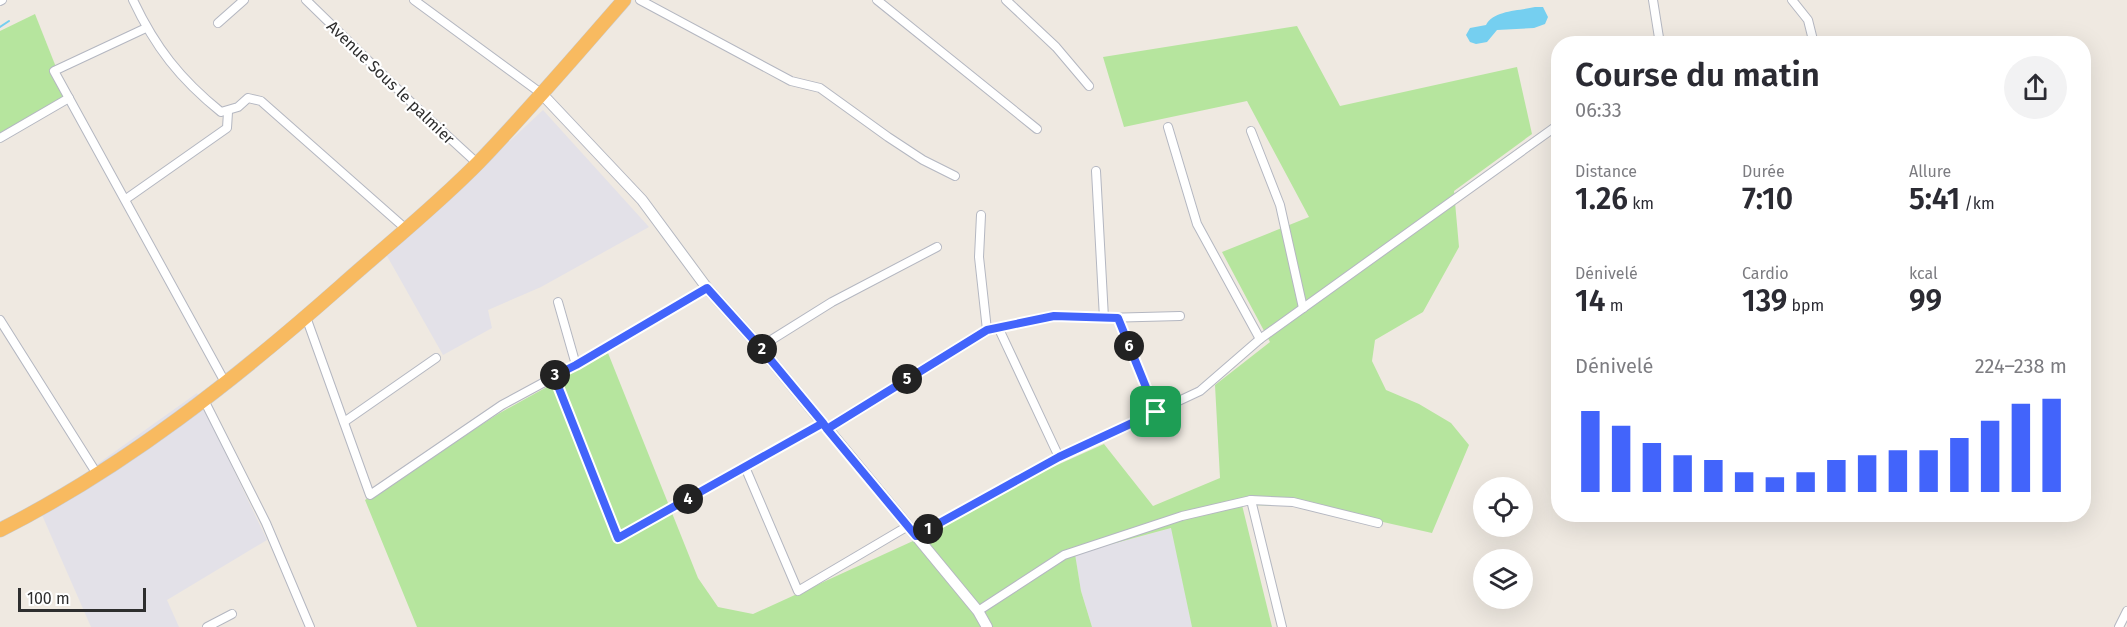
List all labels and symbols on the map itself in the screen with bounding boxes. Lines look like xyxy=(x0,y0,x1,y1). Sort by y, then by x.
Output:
street label: Avenue Sous le palmier xyxy=(323,17,459,149)
pin: 6 xyxy=(1114,331,1144,361)
pin: 2 xyxy=(747,334,777,364)
pin: 3 xyxy=(540,360,570,390)
pin: 5 xyxy=(892,364,922,394)
pin xyxy=(1130,386,1181,437)
pin: 4 xyxy=(673,484,703,514)
pin: 1 xyxy=(913,514,943,544)
scale bar xyxy=(18,585,146,612)

